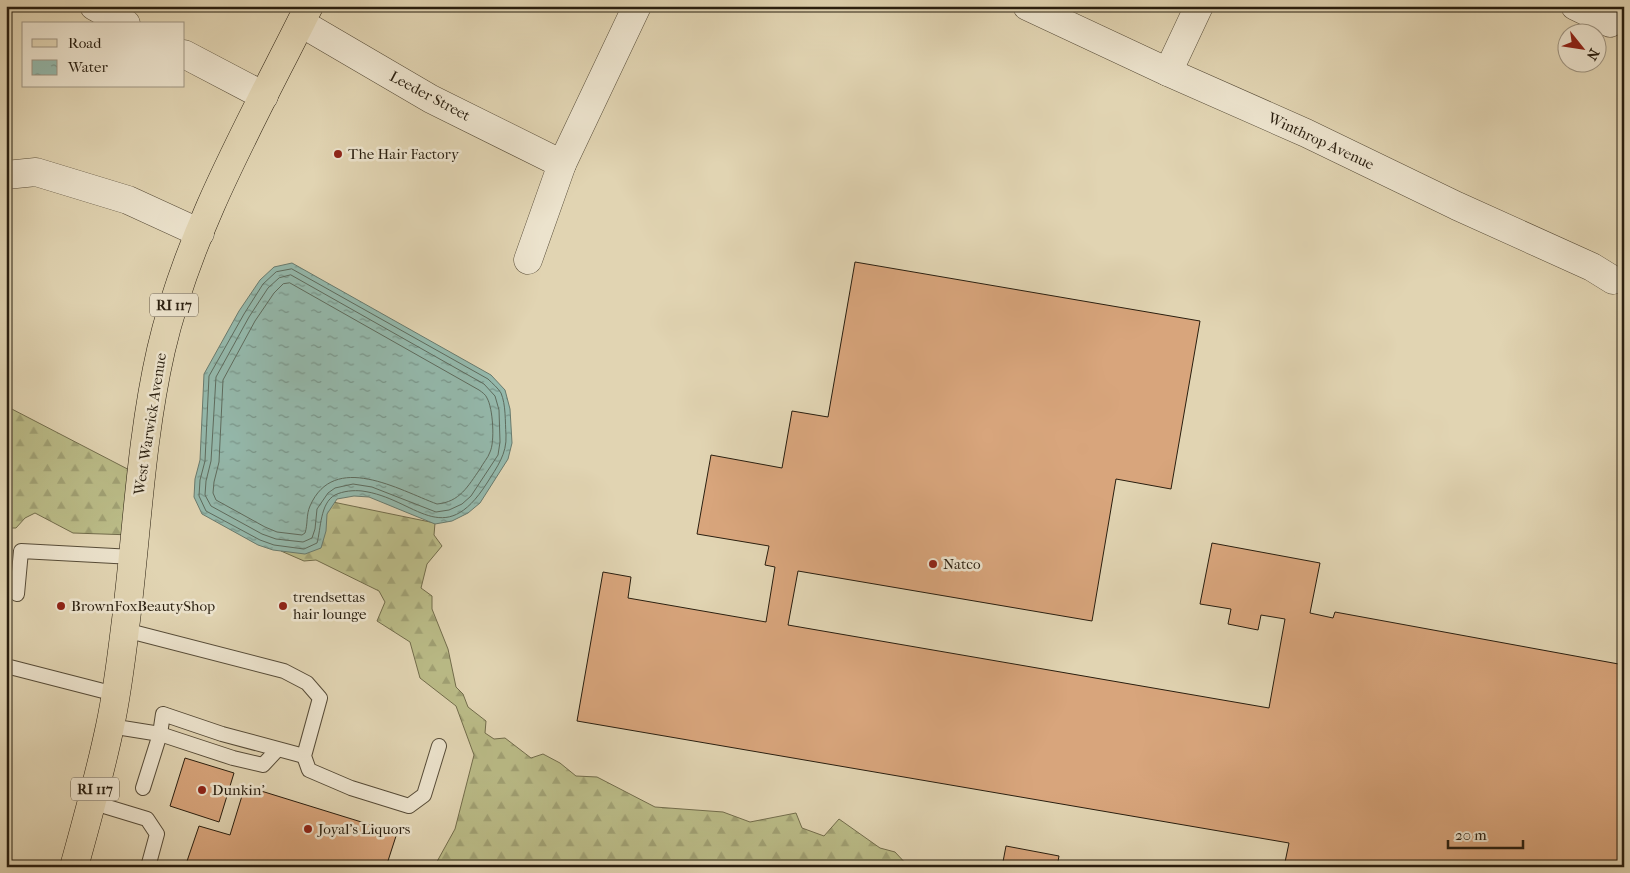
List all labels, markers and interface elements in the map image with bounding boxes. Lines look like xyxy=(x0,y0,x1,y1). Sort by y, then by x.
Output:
legend xyxy=(22,22,185,88)
north arrow xyxy=(1558,22,1608,72)
text: Road xyxy=(68,34,102,52)
text: N xyxy=(1583,45,1603,63)
text: Water xyxy=(67,58,108,76)
street label: Leeder Street xyxy=(387,67,474,125)
street label: Winthrop Avenue xyxy=(1264,108,1377,174)
place label: The Hair Factory xyxy=(348,145,460,163)
marker: The Hair Factory xyxy=(332,148,344,160)
road number: RI 117 xyxy=(150,294,198,316)
street label: West Warwick Avenue xyxy=(130,351,170,497)
place label: Natco xyxy=(943,555,981,573)
marker: Natco xyxy=(927,558,939,570)
place label: trendsettas hair lounge xyxy=(293,588,367,623)
place label: BrownFoxBeautyShop xyxy=(71,597,215,615)
marker: BrownFoxBeautyShop xyxy=(55,600,67,612)
marker: trendsettas hair lounge xyxy=(277,600,289,612)
road number: RI 117 xyxy=(71,778,119,801)
place label: Dunkin' xyxy=(212,781,265,799)
marker: Dunkin' xyxy=(196,784,208,796)
scale bar xyxy=(1448,818,1522,850)
place label: Joyal's Liquors xyxy=(317,820,411,838)
marker: Joyal's Liquors xyxy=(302,823,314,835)
text: 20 m xyxy=(1455,826,1487,844)

